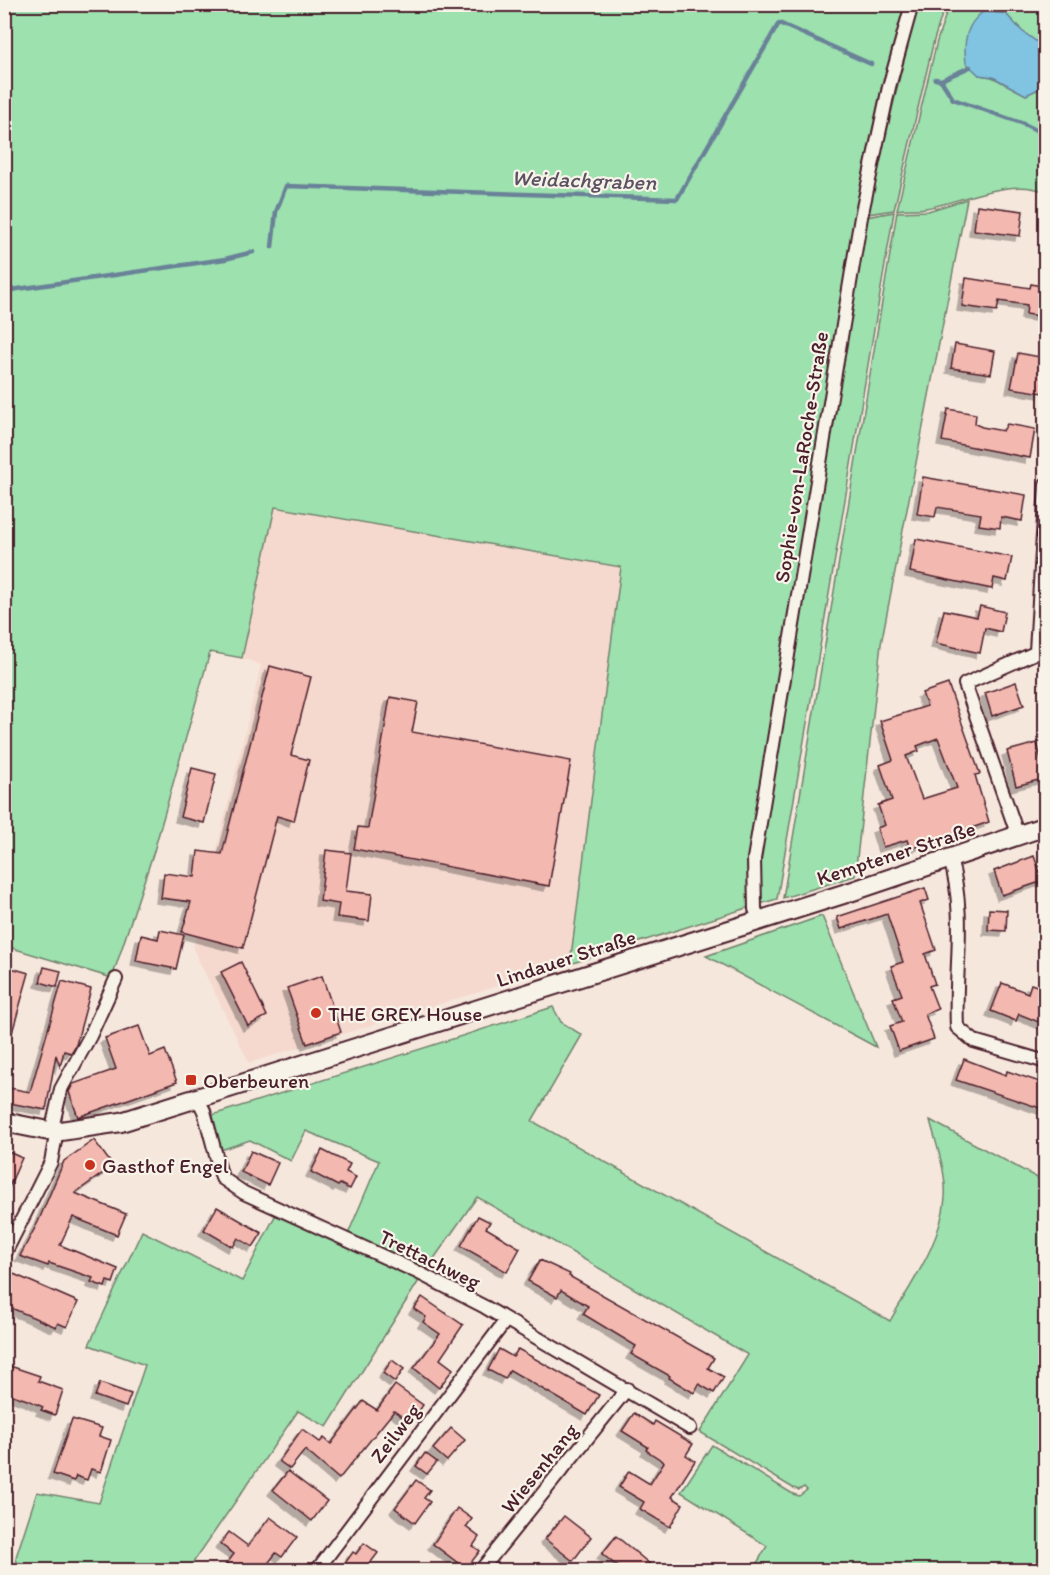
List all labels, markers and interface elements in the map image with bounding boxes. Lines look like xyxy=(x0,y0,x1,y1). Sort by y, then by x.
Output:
water label: Weidachgraben xyxy=(511,164,657,196)
street label: Sophie-von-LaRoche-Straße xyxy=(769,330,833,584)
street label: Kemptener Straße xyxy=(813,816,979,890)
street label: Lindauer Straße xyxy=(493,924,639,992)
place label: THE GREY House xyxy=(328,1001,482,1026)
marker: THE GREY House xyxy=(309,1006,323,1020)
place label: Oberbeuren xyxy=(203,1068,309,1093)
marker: Oberbeuren xyxy=(184,1073,198,1087)
place label: Gasthof Engel xyxy=(102,1153,229,1178)
marker: Gasthof Engel xyxy=(83,1158,97,1172)
street label: Trettachweg xyxy=(375,1224,485,1294)
street label: Zeilweg xyxy=(364,1398,426,1468)
street label: Wiesenhang xyxy=(495,1418,583,1518)

